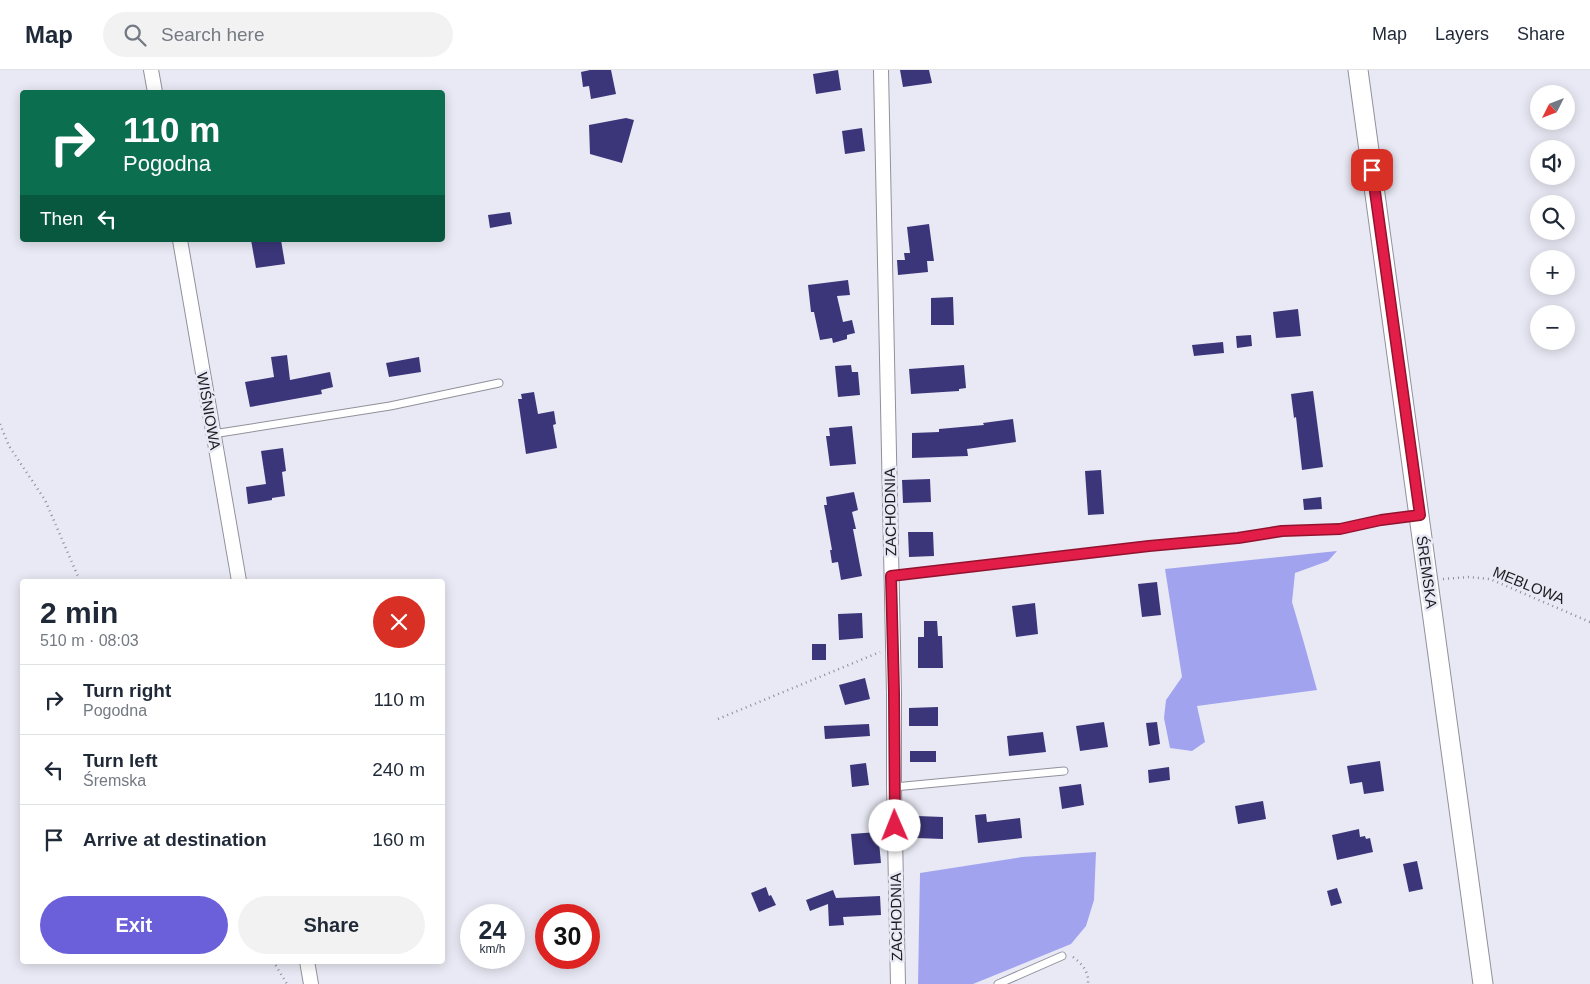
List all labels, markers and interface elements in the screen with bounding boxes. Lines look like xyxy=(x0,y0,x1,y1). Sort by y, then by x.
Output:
search box xyxy=(103,12,453,57)
text: Map xyxy=(25,21,73,48)
icon: search xyxy=(121,21,149,49)
text: Search here xyxy=(161,24,265,45)
text: Map xyxy=(1372,24,1407,44)
text: Layers xyxy=(1435,24,1489,44)
text: Share xyxy=(1517,24,1565,44)
north arrow xyxy=(1530,85,1575,130)
map controls xyxy=(1530,85,1575,350)
icon: right xyxy=(40,110,105,175)
text: 110 m xyxy=(123,110,220,149)
button: sound xyxy=(1530,140,1575,185)
pin xyxy=(1351,149,1393,191)
text: Pogodna xyxy=(123,151,211,176)
icon: arrive xyxy=(1358,156,1386,184)
button: search xyxy=(1530,195,1575,240)
icon: left xyxy=(93,205,121,233)
text: Then xyxy=(40,208,83,229)
button: + xyxy=(1530,250,1575,295)
button: − xyxy=(1530,305,1575,350)
street label: WIŚNIOWA xyxy=(194,371,224,451)
street label: ZACHODNIA xyxy=(881,468,899,556)
street label: ŚREMSKA xyxy=(1413,534,1441,610)
street label: MEBLOWA xyxy=(1491,563,1567,607)
text: 2 min xyxy=(40,596,118,629)
button: close xyxy=(373,596,425,648)
text: 510 m · 08:03 xyxy=(40,632,139,649)
text: Turn right xyxy=(83,680,171,701)
icon: right xyxy=(40,686,68,714)
text: 110 m xyxy=(374,689,425,710)
text: Pogodna xyxy=(83,702,147,719)
text: Turn left xyxy=(83,750,158,771)
icon: left xyxy=(40,756,68,784)
text: 240 m xyxy=(372,759,425,780)
text: Śremska xyxy=(83,772,146,789)
position arrow xyxy=(868,799,920,851)
icon: arrive xyxy=(40,826,68,854)
text: Arrive at destination xyxy=(83,829,267,850)
text: 160 m xyxy=(372,829,425,850)
street label: ZACHODNIA xyxy=(887,873,905,961)
button: Exit xyxy=(40,896,228,954)
button: Share xyxy=(238,896,425,954)
speed limit sign: 30 xyxy=(535,904,600,969)
text: 24 xyxy=(479,916,506,944)
text: km/h xyxy=(479,942,506,956)

